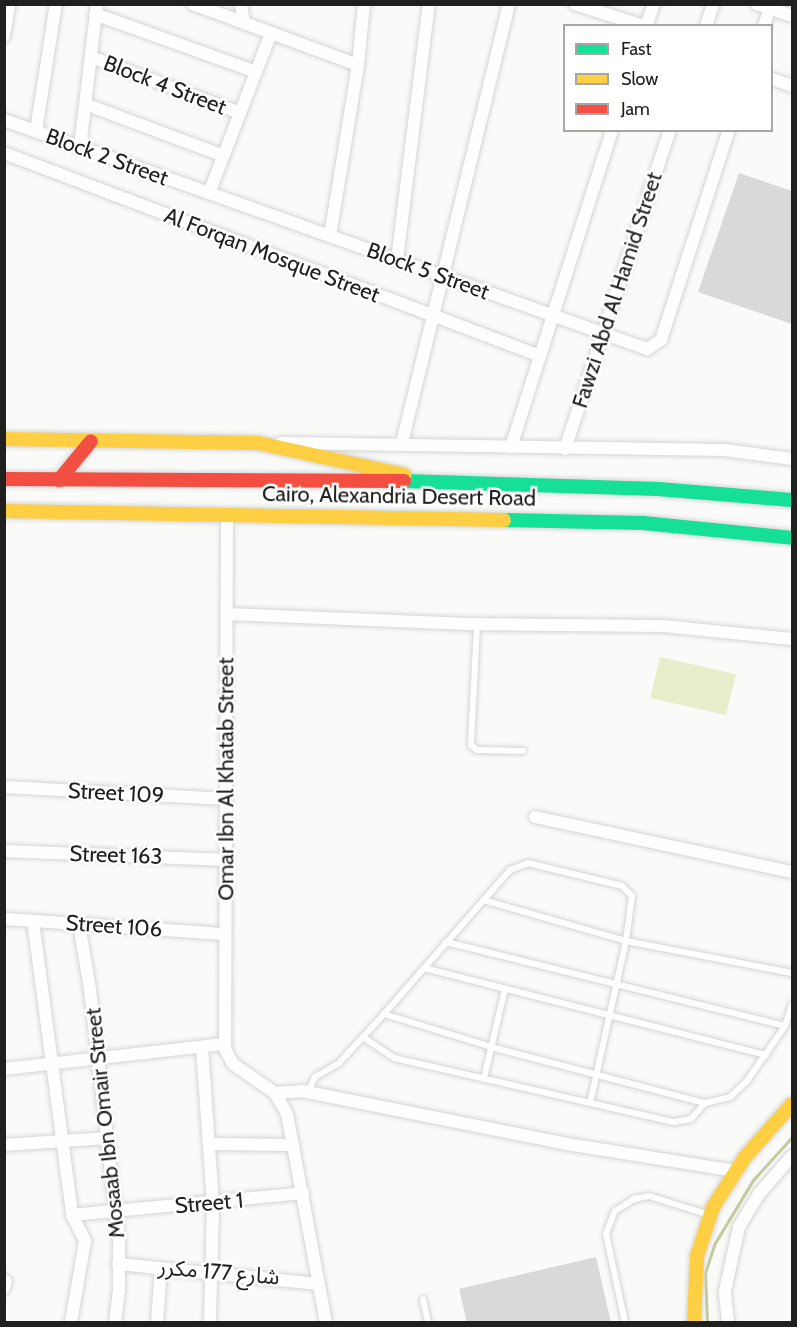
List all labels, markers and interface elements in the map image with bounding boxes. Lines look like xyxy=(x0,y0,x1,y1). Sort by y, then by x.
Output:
legend xyxy=(563,24,773,132)
text: Fast xyxy=(621,38,652,60)
street label: Block 4 Street xyxy=(100,50,230,120)
text: Slow xyxy=(621,68,658,90)
text: Jam xyxy=(621,98,650,120)
street label: Block 2 Street xyxy=(42,123,172,191)
street label: Fawzi Abd Al Hamid Street xyxy=(566,169,668,411)
street label: Al Forqan Mosque Street xyxy=(161,202,383,308)
street label: Block 5 Street xyxy=(363,237,493,305)
street label: Cairo, Alexandria Desert Road xyxy=(262,480,536,512)
street label: Omar Ibn Al Khatab Street xyxy=(213,657,239,901)
street label: Street 109 xyxy=(67,777,165,809)
street label: Street 163 xyxy=(69,840,163,870)
street label: Street 106 xyxy=(65,909,163,943)
street label: Mosaab Ibn Omair Street xyxy=(80,1006,130,1240)
street label: Street 1 xyxy=(174,1187,244,1219)
street label: شارع 177 مكرر xyxy=(157,1254,281,1290)

